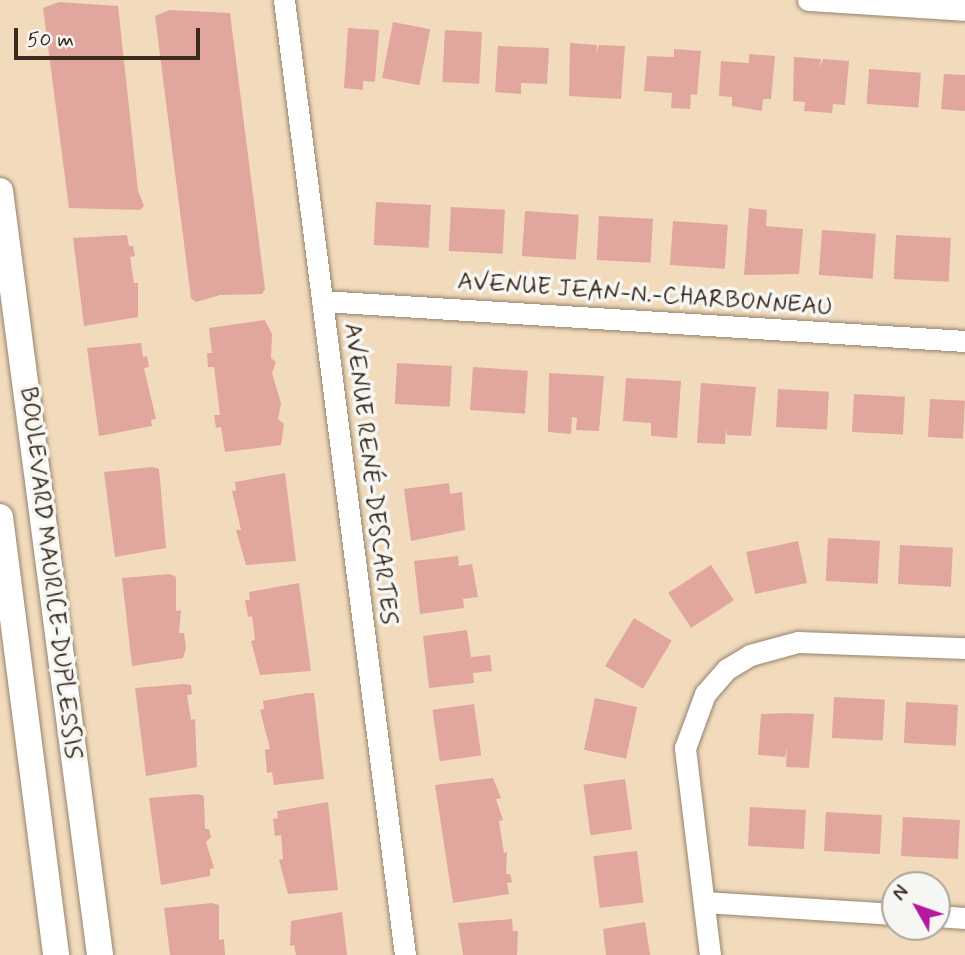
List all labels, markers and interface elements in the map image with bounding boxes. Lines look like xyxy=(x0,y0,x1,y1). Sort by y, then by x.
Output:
scale bar xyxy=(18,14,203,58)
text: 50 m xyxy=(27,26,74,54)
street label: AVENUE JEAN-N.-CHARBONNEAU xyxy=(458,268,832,322)
street label: AVENUE RENÉ-DESCARTES xyxy=(337,323,403,625)
street label: BOULEVARD MAURICE-DUPLESSIS xyxy=(13,384,87,762)
north arrow xyxy=(881,871,951,941)
text: N xyxy=(887,881,915,906)

